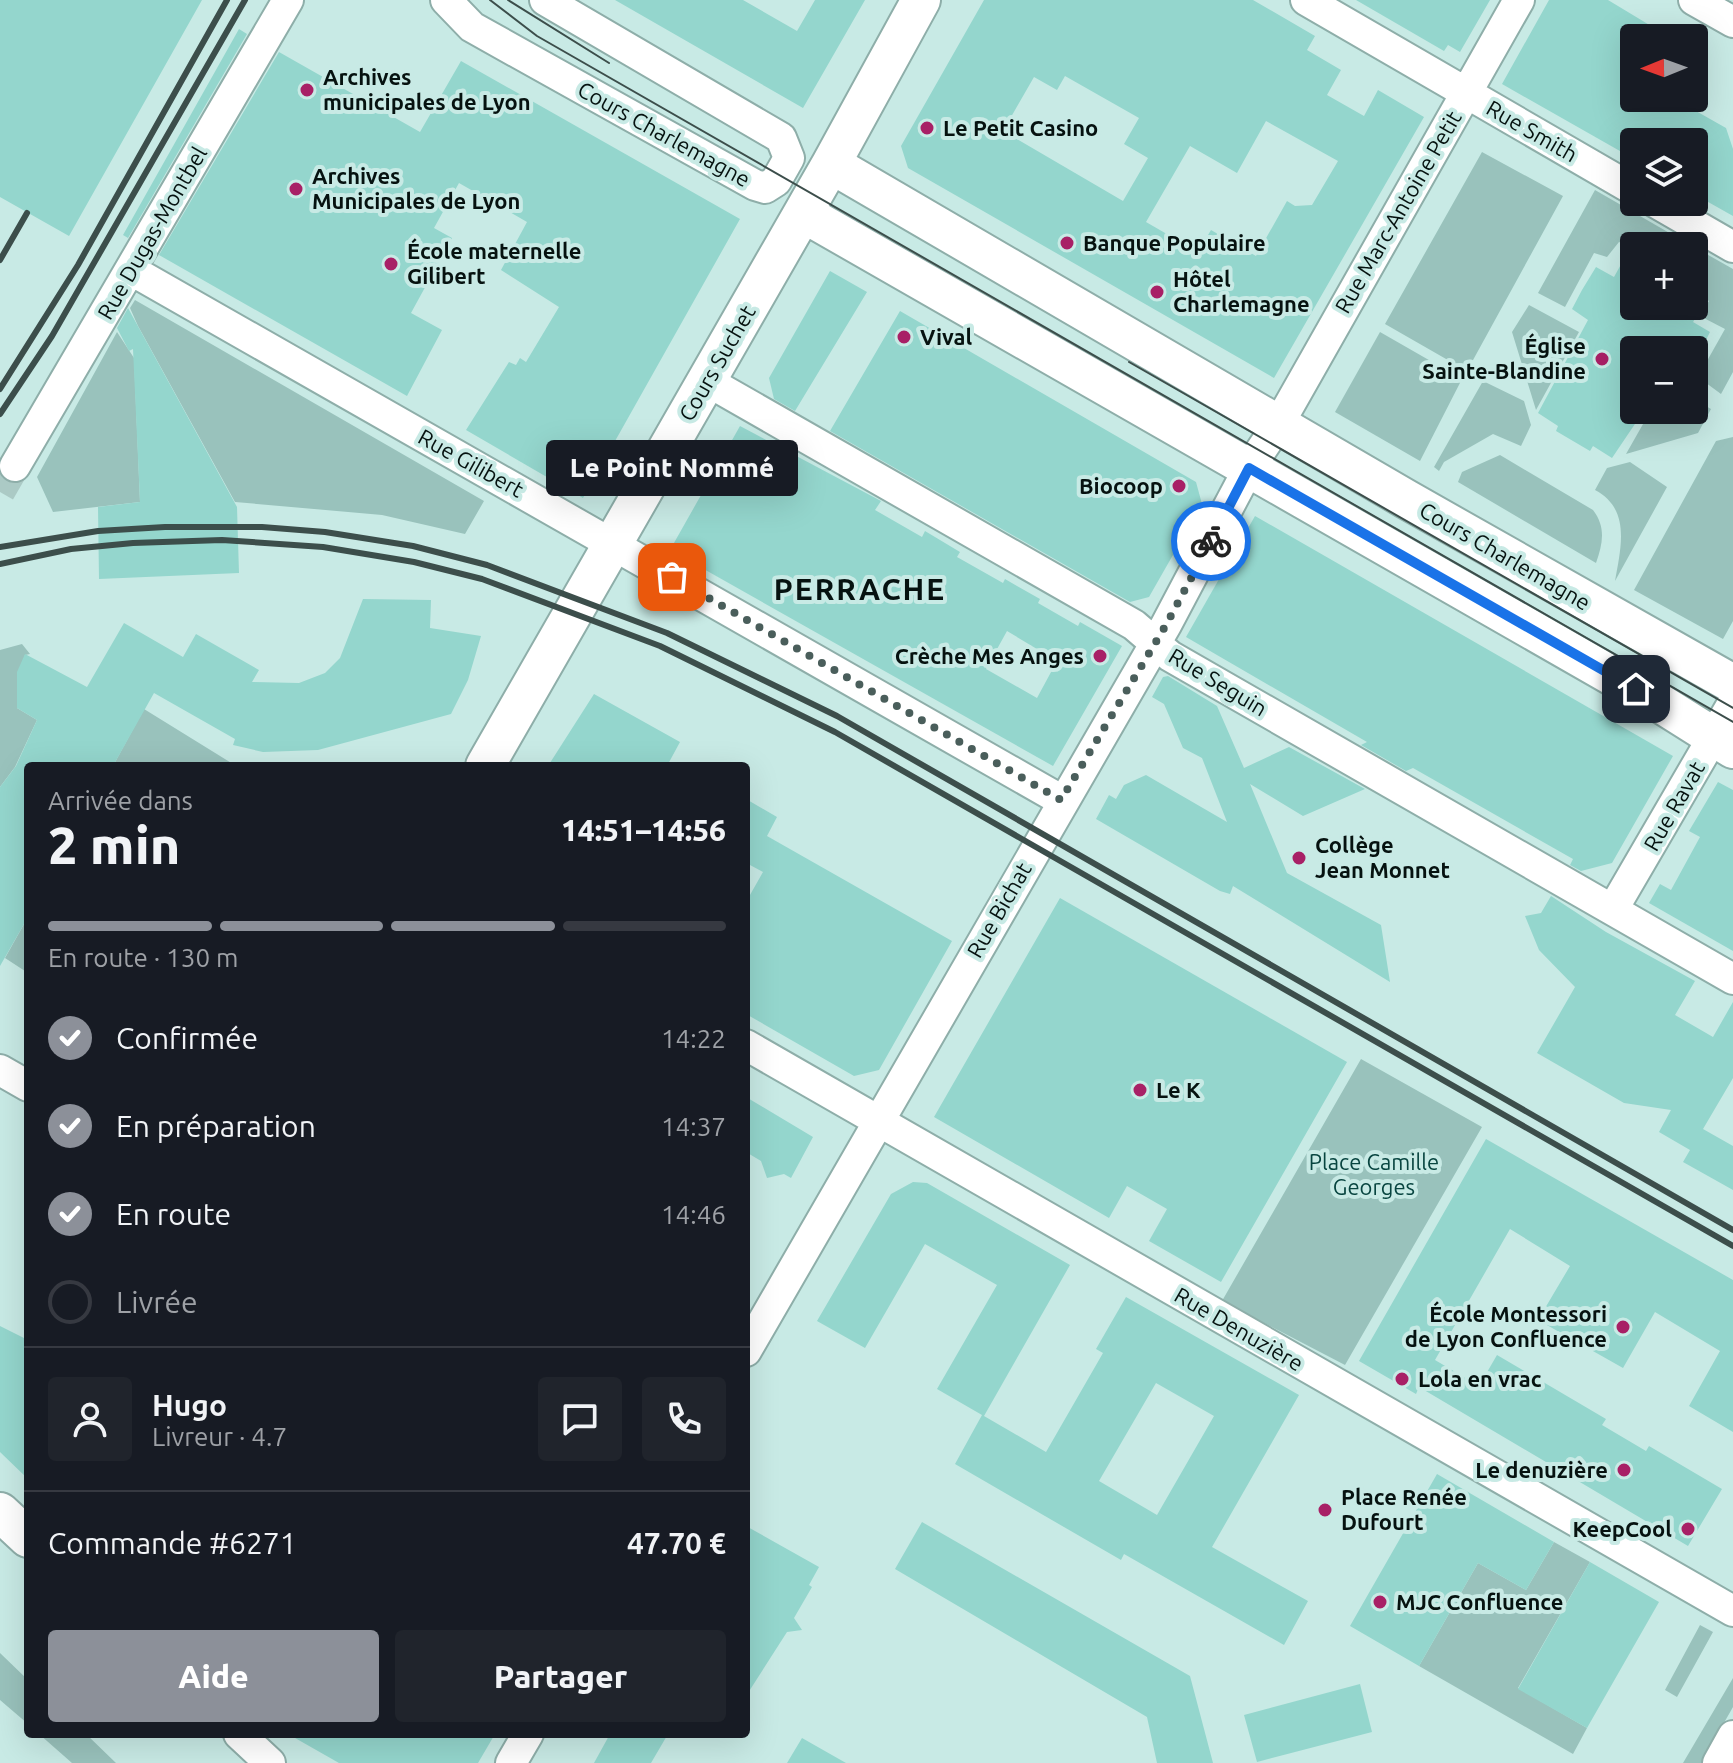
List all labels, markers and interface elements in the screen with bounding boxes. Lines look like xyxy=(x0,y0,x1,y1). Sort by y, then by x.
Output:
north arrow xyxy=(1620,24,1708,112)
map controls xyxy=(1620,24,1708,424)
place label: Archives municipales de Lyon xyxy=(323,64,531,114)
street label: Cours Charlemagne xyxy=(574,76,755,191)
marker: Archives municipales de Lyon xyxy=(298,81,316,99)
street label: Rue Smith xyxy=(1482,95,1582,167)
street label: Rue Marc-Antoine Petit xyxy=(1329,106,1466,317)
place label: Le Petit Casino xyxy=(943,115,1098,140)
marker: Le Petit Casino xyxy=(918,119,936,137)
button: layers xyxy=(1620,128,1708,216)
street label: Rue Dugas-Montbel xyxy=(92,142,211,324)
place label: Archives Municipales de Lyon xyxy=(312,163,520,213)
marker: Archives Municipales de Lyon xyxy=(287,180,305,198)
place label: Banque Populaire xyxy=(1083,230,1266,255)
button: + xyxy=(1620,232,1708,320)
marker: Banque Populaire xyxy=(1058,234,1076,252)
place label: École maternelle Gilibert xyxy=(407,238,581,288)
marker: École maternelle Gilibert xyxy=(382,255,400,273)
place label: Hôtel Charlemagne xyxy=(1173,266,1310,316)
marker: Hôtel Charlemagne xyxy=(1148,283,1166,301)
street label: Cours Suchet xyxy=(673,300,760,425)
place label: Vival xyxy=(920,324,973,349)
marker: Vival xyxy=(895,328,913,346)
place label: Église Sainte-Blandine xyxy=(1422,333,1586,383)
button: − xyxy=(1620,336,1708,424)
marker: Église Sainte-Blandine xyxy=(1593,350,1611,368)
street label: Rue Gilibert xyxy=(414,423,529,502)
callout: Le Point Nommé xyxy=(546,441,798,497)
text: Le Point Nommé xyxy=(570,453,774,482)
place label: Biocoop xyxy=(1079,473,1163,498)
marker: Biocoop xyxy=(1170,477,1188,495)
street label: Cours Charlemagne xyxy=(1415,496,1595,615)
courier xyxy=(1171,501,1251,581)
icon: bike xyxy=(1189,519,1233,563)
pin xyxy=(638,543,706,611)
icon: bag xyxy=(650,555,694,599)
district label: PERRACHE xyxy=(774,572,946,606)
street label: Rue Seguin xyxy=(1165,642,1272,721)
place label: Crèche Mes Anges xyxy=(895,643,1084,668)
marker: Crèche Mes Anges xyxy=(1091,647,1109,665)
pin xyxy=(1602,655,1670,723)
icon: home xyxy=(1614,667,1658,711)
street label: Rue Ravat xyxy=(1638,756,1709,855)
text: Arrivée dans xyxy=(48,786,193,815)
text: 14:51–14:56 xyxy=(561,813,726,847)
text: 2 min xyxy=(48,816,180,874)
place label: Collège Jean Monnet xyxy=(1315,832,1450,882)
marker: Collège Jean Monnet xyxy=(1290,849,1308,867)
street label: Rue Bichat xyxy=(961,858,1036,962)
text: En route · 130 m xyxy=(48,943,238,972)
icon: check xyxy=(48,1016,92,1060)
text: Confirmée xyxy=(116,1021,258,1055)
text: 14:22 xyxy=(661,1024,726,1053)
place label: Le K xyxy=(1156,1077,1201,1102)
marker: Le K xyxy=(1131,1081,1149,1099)
icon: check xyxy=(48,1104,92,1148)
text: En préparation xyxy=(116,1109,316,1143)
text: 14:37 xyxy=(661,1112,726,1141)
park label: Place Camille Georges xyxy=(1309,1149,1439,1199)
icon: check xyxy=(48,1192,92,1236)
text: En route xyxy=(116,1197,231,1231)
text: 14:46 xyxy=(661,1200,726,1229)
street label: Rue Denuzière xyxy=(1171,1282,1308,1375)
text: Livrée xyxy=(116,1285,198,1319)
place label: École Montessori de Lyon Confluence xyxy=(1405,1301,1607,1351)
marker: École Montessori de Lyon Confluence xyxy=(1614,1318,1632,1336)
place label: Lola en vrac xyxy=(1418,1366,1542,1391)
marker: Lola en vrac xyxy=(1393,1370,1411,1388)
button: person xyxy=(48,1377,132,1461)
button: chat xyxy=(538,1377,622,1461)
button: phone xyxy=(642,1377,726,1461)
text: Hugo xyxy=(152,1388,227,1422)
text: Livreur · 4.7 xyxy=(152,1422,287,1451)
place label: Le denuzière xyxy=(1475,1457,1608,1482)
marker: Le denuzière xyxy=(1615,1461,1633,1479)
place label: Place Renée Dufourt xyxy=(1341,1484,1467,1534)
marker: Place Renée Dufourt xyxy=(1316,1501,1334,1519)
place label: KeepCool xyxy=(1573,1516,1672,1541)
marker: KeepCool xyxy=(1679,1520,1697,1538)
text: Commande #6271 xyxy=(48,1526,297,1560)
text: 47.70 € xyxy=(627,1526,726,1560)
place label: MJC Confluence xyxy=(1396,1589,1563,1614)
marker: MJC Confluence xyxy=(1371,1593,1389,1611)
button: Aide xyxy=(48,1630,379,1722)
button: Partager xyxy=(395,1630,726,1722)

